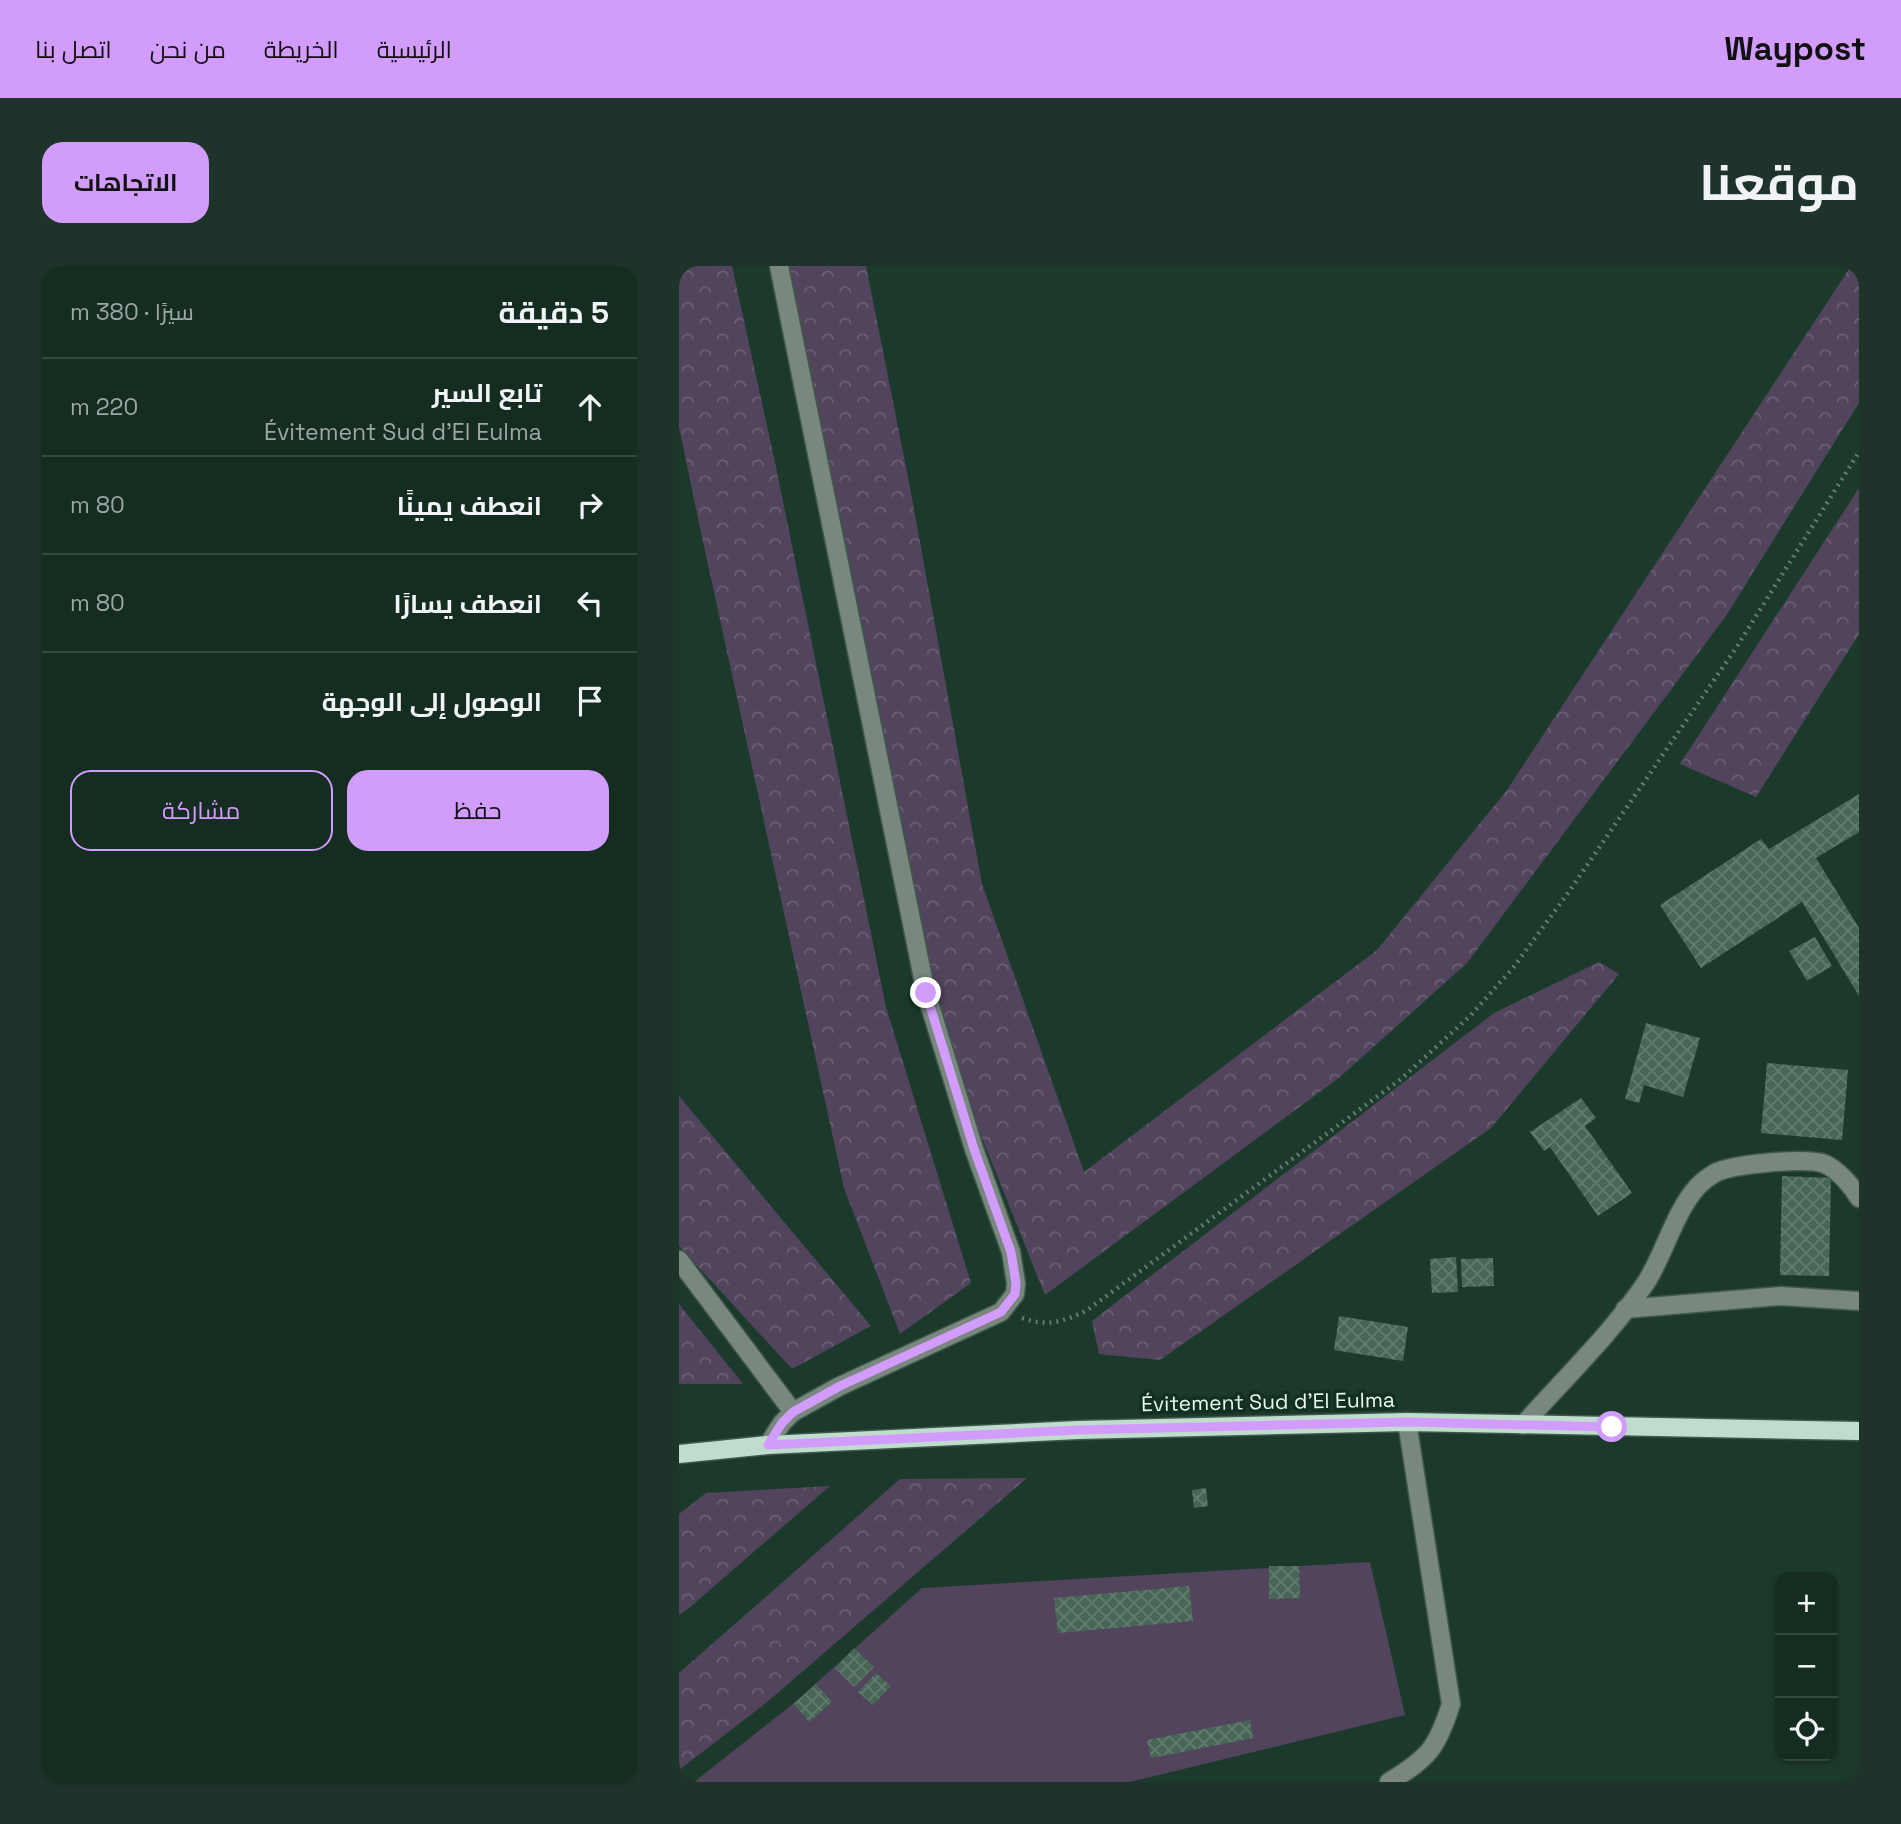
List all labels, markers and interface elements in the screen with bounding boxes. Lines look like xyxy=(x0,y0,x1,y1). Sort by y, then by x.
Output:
text: Waypost xyxy=(1724,28,1866,70)
text: اتصل بنا xyxy=(35,34,112,65)
text: من نحن xyxy=(150,34,226,65)
text: الخريطة xyxy=(264,34,339,65)
text: الرئيسية xyxy=(377,34,452,65)
button: الاتجاهات xyxy=(42,142,209,223)
text: موقعنا xyxy=(1699,152,1859,214)
text: 5 دقيقة xyxy=(499,293,609,332)
text: سيرًا · 380 m xyxy=(70,297,194,327)
text: تابع السير xyxy=(432,376,542,410)
icon: ahead xyxy=(571,388,609,426)
text: 220 m xyxy=(70,392,138,422)
text: Évitement Sud d'El Eulma xyxy=(264,417,542,447)
icon: right xyxy=(571,486,609,524)
text: انعطف يمينًا xyxy=(397,489,542,523)
text: 80 m xyxy=(70,490,125,520)
icon: left xyxy=(571,584,609,622)
text: انعطف يسارًا xyxy=(394,587,542,621)
text: 80 m xyxy=(70,588,125,618)
icon: arrive xyxy=(571,682,609,720)
text: الوصول إلى الوجهة xyxy=(322,685,542,719)
button: مشاركة xyxy=(70,770,333,851)
button: حفظ xyxy=(347,770,609,851)
route end xyxy=(910,977,941,1008)
street label: Évitement Sud d'El Eulma xyxy=(1141,1386,1395,1417)
route start xyxy=(1596,1411,1627,1442)
map controls xyxy=(1775,1572,1838,1761)
button: + xyxy=(1775,1572,1838,1635)
button: − xyxy=(1775,1635,1838,1698)
button: locate xyxy=(1775,1698,1838,1761)

